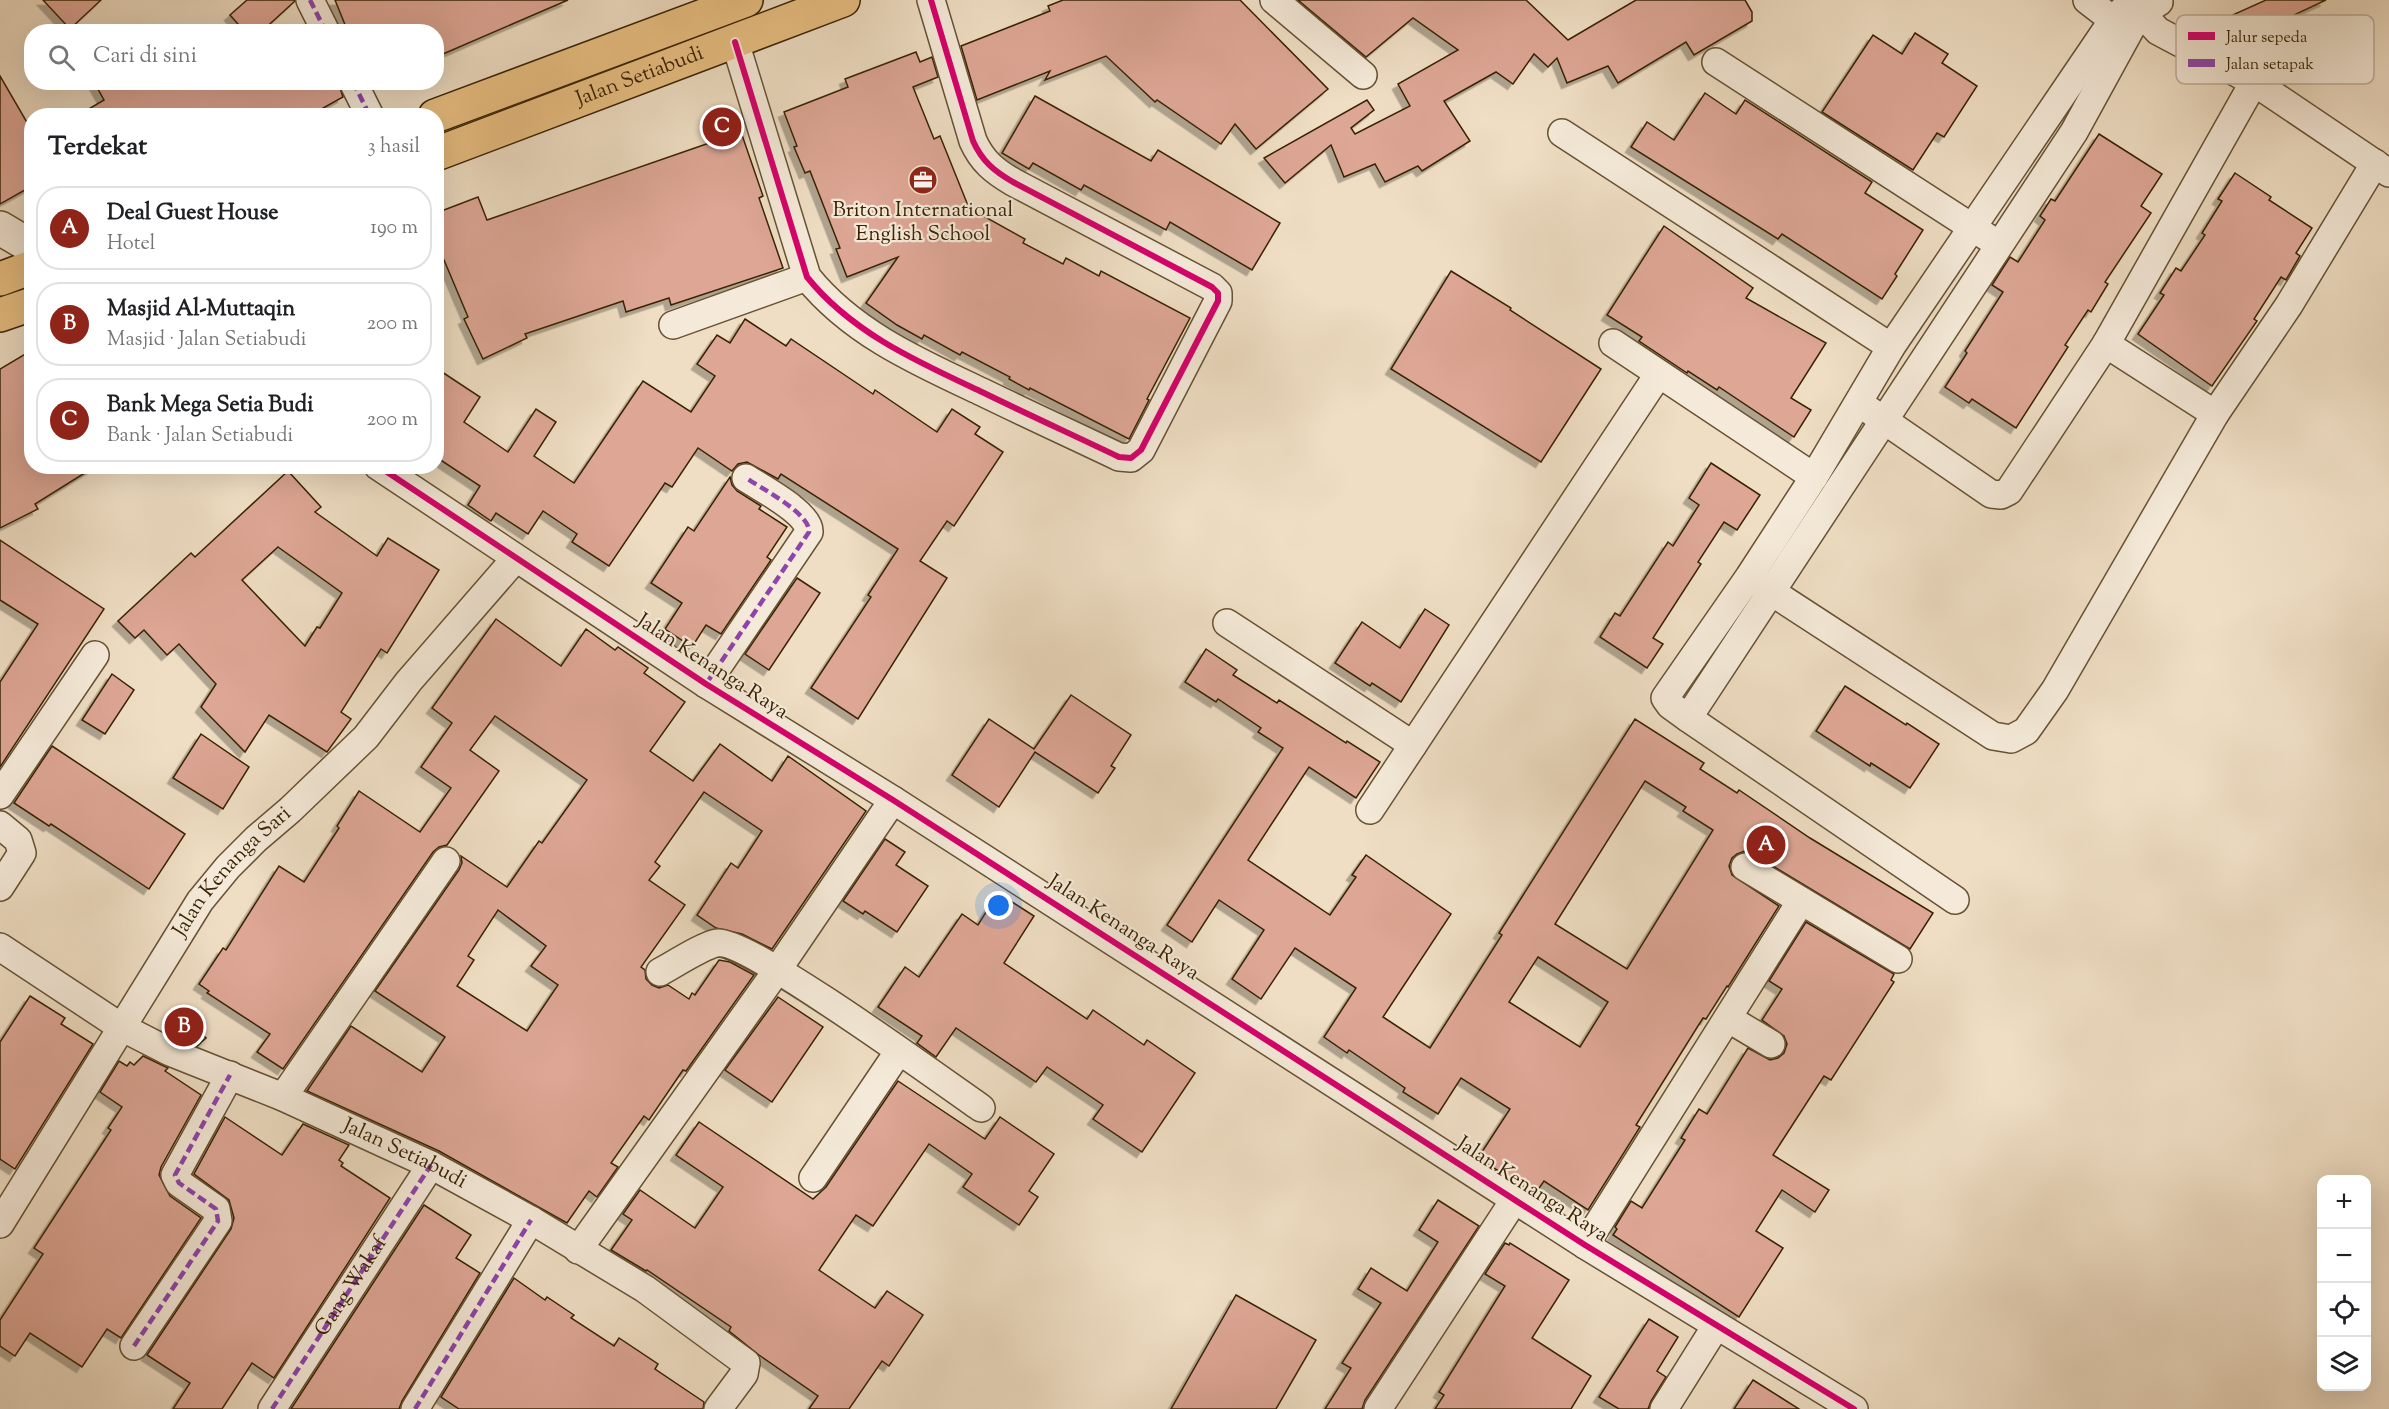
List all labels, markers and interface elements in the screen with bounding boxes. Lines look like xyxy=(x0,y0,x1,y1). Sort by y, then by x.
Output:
legend xyxy=(2176,15,2374,84)
search box xyxy=(24,24,444,90)
text: Jalur sepeda xyxy=(2225,27,2308,50)
street label: Jalan Setiabudi xyxy=(571,39,708,115)
icon: search xyxy=(45,41,78,74)
text: Cari di sini xyxy=(93,41,197,73)
text: Jalan setapak xyxy=(2225,54,2314,77)
pin: C xyxy=(702,104,742,150)
text: Terdekat xyxy=(48,129,147,166)
text: 3 hasil xyxy=(368,133,420,162)
office icon: Briton International English School xyxy=(907,164,939,196)
place label: Briton International English School xyxy=(833,196,1014,250)
text: Deal Guest House xyxy=(107,198,278,230)
text: A xyxy=(61,214,78,243)
text: 190 m xyxy=(370,214,418,243)
text: Hotel xyxy=(107,230,155,259)
text: Masjid Al-Muttaqin xyxy=(107,294,295,326)
text: B xyxy=(63,310,76,339)
text: 200 m xyxy=(367,310,418,339)
text: Masjid · Jalan Setiabudi xyxy=(107,326,307,355)
text: Bank Mega Setia Budi xyxy=(107,390,313,422)
text: C xyxy=(61,406,78,435)
text: 200 m xyxy=(367,406,418,435)
text: Bank · Jalan Setiabudi xyxy=(107,422,293,451)
street label: Jalan Kenanga Raya xyxy=(629,606,794,728)
street label: Jalan Kenanga Sari xyxy=(165,800,298,944)
pin: A xyxy=(1746,822,1786,868)
street label: Jalan Kenanga Raya xyxy=(1040,867,1205,989)
your location xyxy=(984,891,1013,920)
pin: B xyxy=(164,1004,204,1050)
street label: Jalan Setiabudi xyxy=(337,1111,472,1197)
street label: Jalan Kenanga Raya xyxy=(1449,1129,1614,1251)
map controls xyxy=(2317,1175,2371,1391)
button: + xyxy=(2317,1175,2371,1229)
street label: Gang Wakaf xyxy=(308,1229,396,1343)
button: − xyxy=(2317,1229,2371,1283)
button: locate xyxy=(2317,1283,2371,1337)
button: layers xyxy=(2317,1337,2371,1391)

